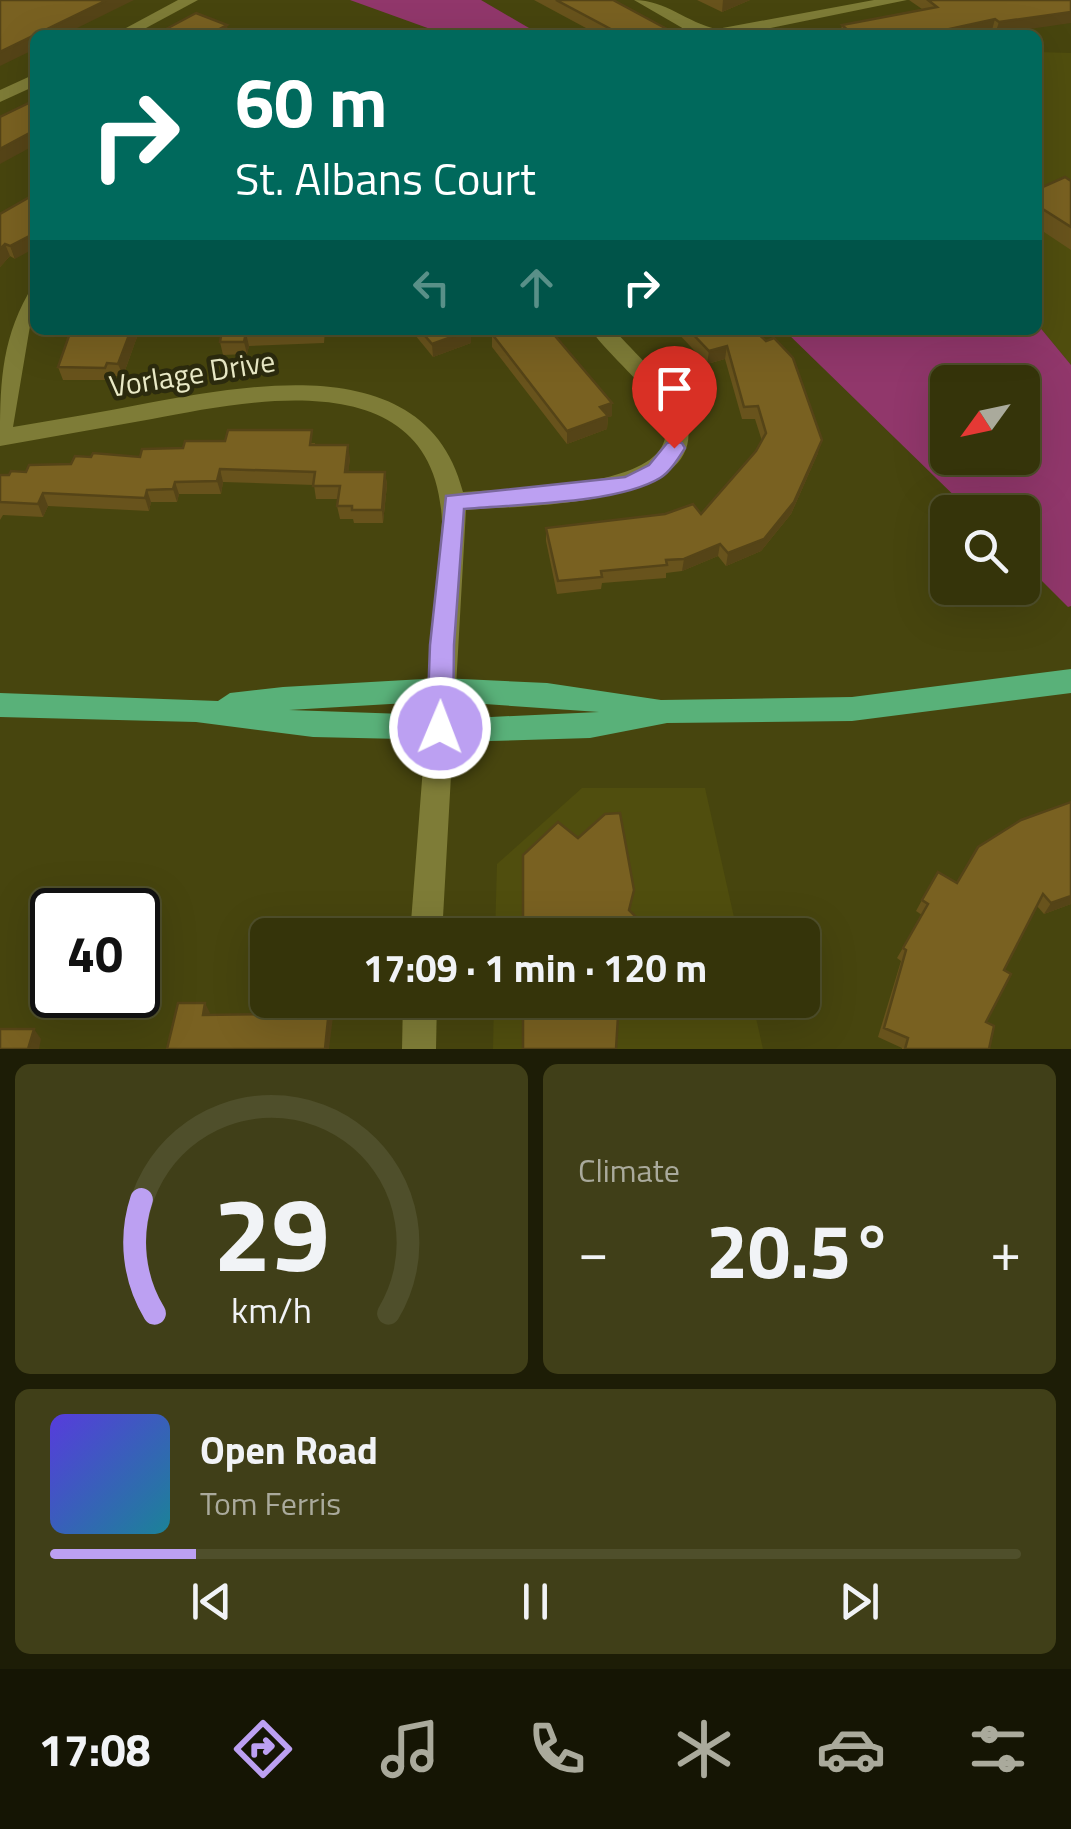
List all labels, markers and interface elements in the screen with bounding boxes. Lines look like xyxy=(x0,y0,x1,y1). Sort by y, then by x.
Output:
text: 60 m xyxy=(235,48,388,154)
icon: right xyxy=(70,70,200,200)
text: St. Albans Court xyxy=(235,144,536,212)
icon: left xyxy=(404,260,459,315)
icon: ahead xyxy=(509,260,564,315)
icon: right xyxy=(614,260,669,315)
street label: Vorlage Drive xyxy=(106,337,278,409)
pin xyxy=(632,346,717,449)
icon: arrive xyxy=(647,361,702,416)
north arrow xyxy=(930,365,1040,475)
map controls xyxy=(930,365,1040,605)
button: search xyxy=(930,495,1040,605)
position arrow xyxy=(388,676,492,780)
speed limit sign: 40 xyxy=(30,888,160,1018)
text: 17:09 · 1 min · 120 m xyxy=(363,939,707,997)
text: Climate xyxy=(578,1146,680,1194)
text: 29 xyxy=(213,1153,330,1311)
text: 20.5° xyxy=(706,1193,893,1307)
text: − xyxy=(578,1209,609,1292)
text: + xyxy=(990,1209,1021,1292)
text: km/h xyxy=(231,1282,312,1337)
text: Open Road xyxy=(200,1421,378,1479)
text: Tom Ferris xyxy=(200,1479,341,1527)
icon: previous xyxy=(184,1574,239,1629)
icon: pause xyxy=(508,1574,563,1629)
icon: next xyxy=(832,1574,887,1629)
icon: directions xyxy=(228,1714,298,1784)
icon: music xyxy=(375,1714,445,1784)
icon: phone xyxy=(522,1714,592,1784)
icon: climate xyxy=(669,1714,739,1784)
icon: car xyxy=(816,1714,886,1784)
icon: filters xyxy=(963,1714,1033,1784)
text: 17:08 xyxy=(38,1715,151,1783)

